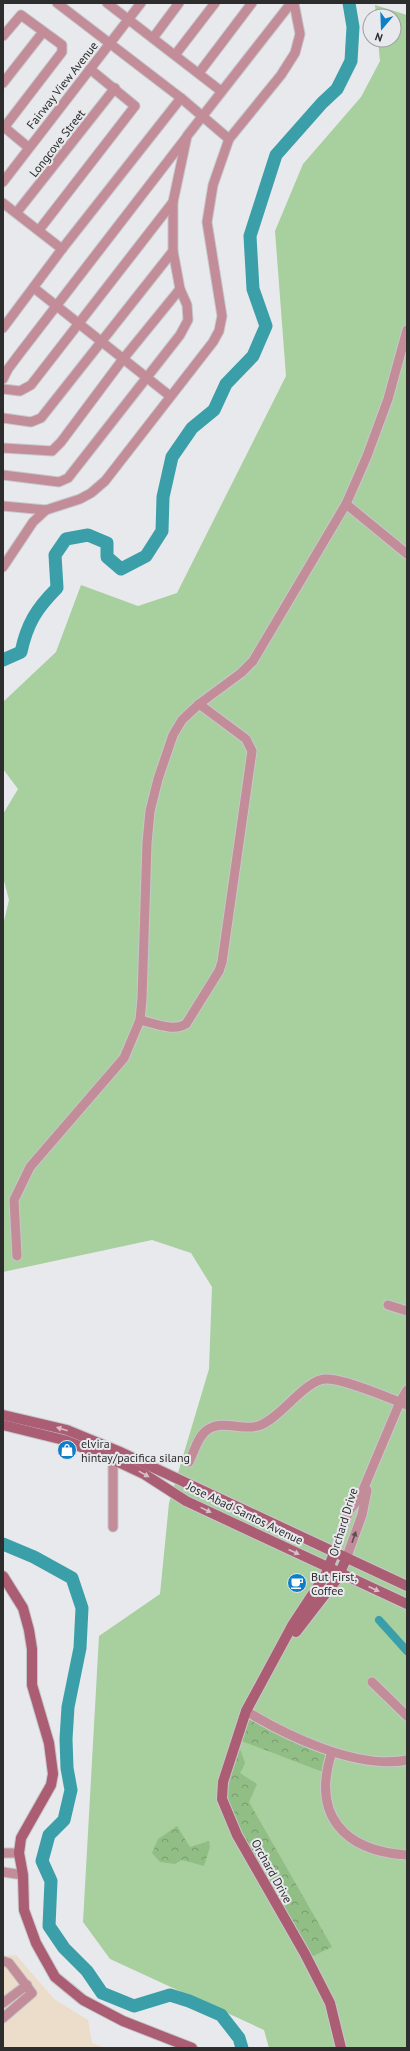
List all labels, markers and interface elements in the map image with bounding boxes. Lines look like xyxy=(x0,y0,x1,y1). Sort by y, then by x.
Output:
north arrow xyxy=(362,8,402,48)
text: N xyxy=(373,30,384,45)
street label: Fairway View Avenue xyxy=(23,38,101,132)
street label: Longcove Street xyxy=(26,106,88,180)
one-way arrow xyxy=(56,1426,68,1432)
place label: elvira hintay/pacifica silang xyxy=(81,1436,190,1465)
shop icon: elvira hintay/pacifica silang xyxy=(56,1439,78,1461)
one-way arrow xyxy=(138,1471,149,1478)
street label: Jose Abad Santos Avenue xyxy=(183,1478,306,1548)
street label: Orchard Drive xyxy=(325,1486,361,1558)
one-way arrow xyxy=(200,1507,211,1513)
one-way arrow xyxy=(351,1530,357,1542)
one-way arrow xyxy=(288,1549,299,1555)
place label: But First, Coffee xyxy=(311,1569,358,1598)
cafe icon: But First, Coffee xyxy=(286,1572,308,1594)
one-way arrow xyxy=(368,1586,379,1592)
street label: Orchard Drive xyxy=(248,1836,296,1906)

